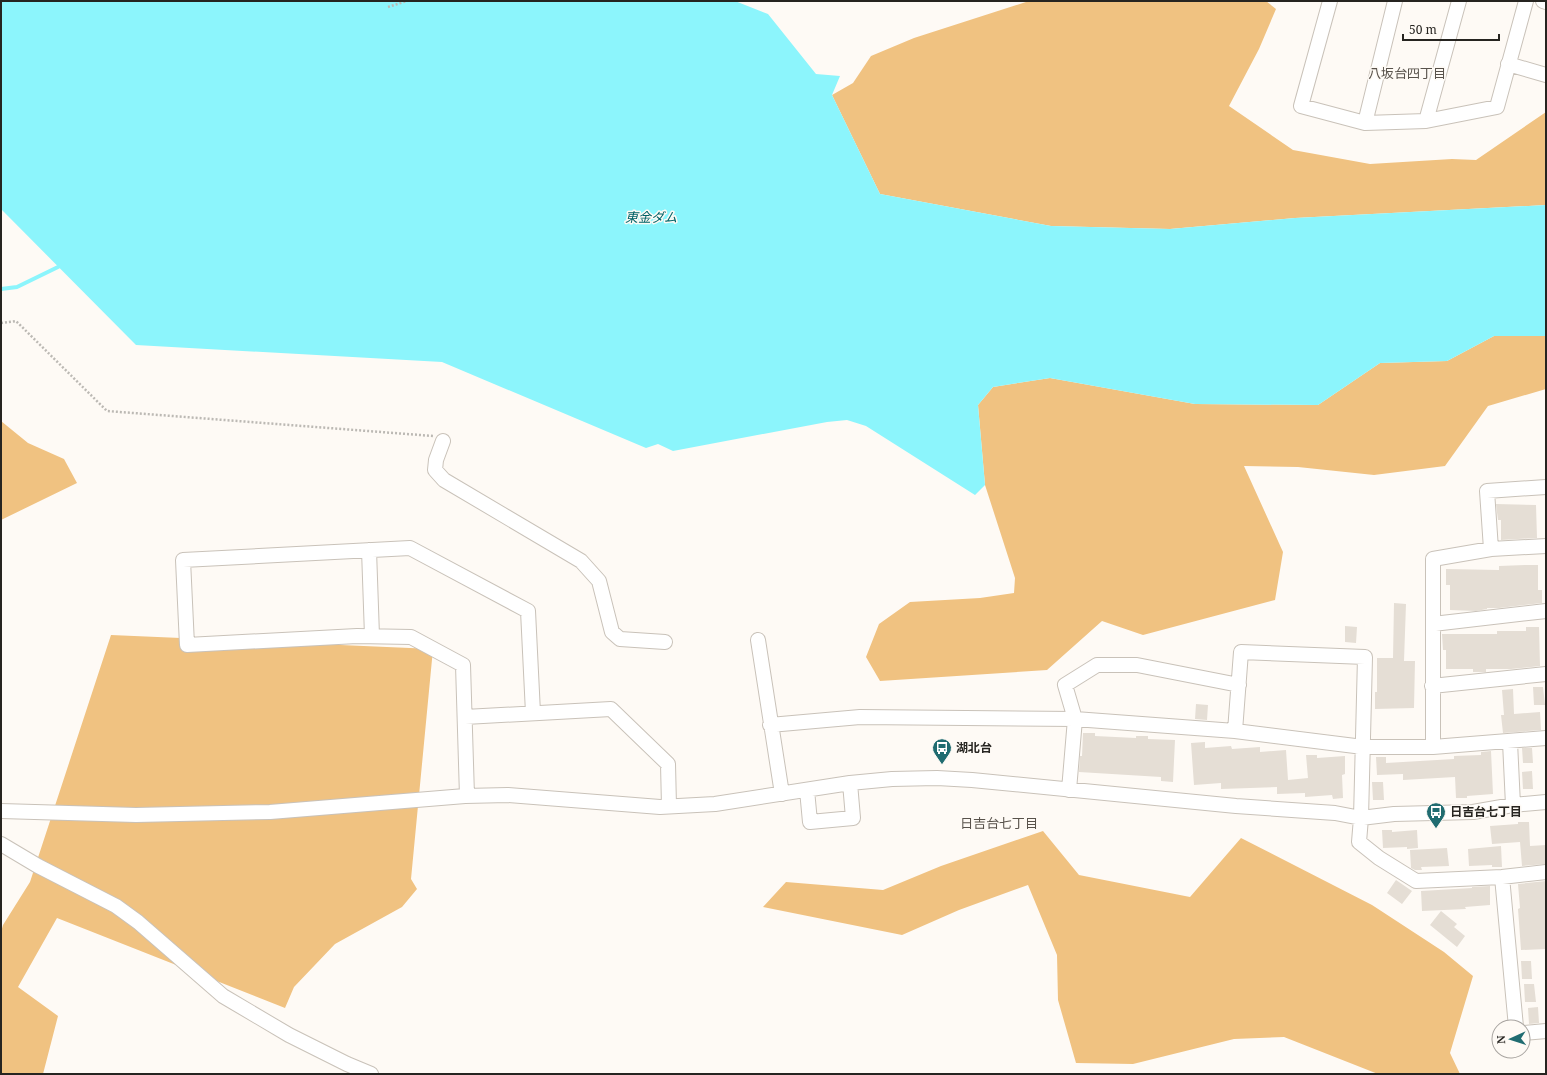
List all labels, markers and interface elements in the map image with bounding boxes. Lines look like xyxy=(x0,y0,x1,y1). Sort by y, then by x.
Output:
scale bar xyxy=(1403,16,1499,42)
text: 50 m xyxy=(1409,21,1437,38)
district label: 八坂台四丁目 xyxy=(1368,64,1446,82)
water label: 東金ダム xyxy=(625,208,677,226)
bus stop icon: 湖北台 xyxy=(931,737,953,765)
place label: 湖北台 xyxy=(956,739,992,756)
bus stop icon: 日吉台七丁目 xyxy=(1425,801,1447,829)
place label: 日吉台七丁目 xyxy=(1450,803,1522,820)
district label: 日吉台七丁目 xyxy=(960,814,1038,832)
north arrow xyxy=(1491,1019,1531,1059)
text: N xyxy=(1493,1034,1508,1044)

